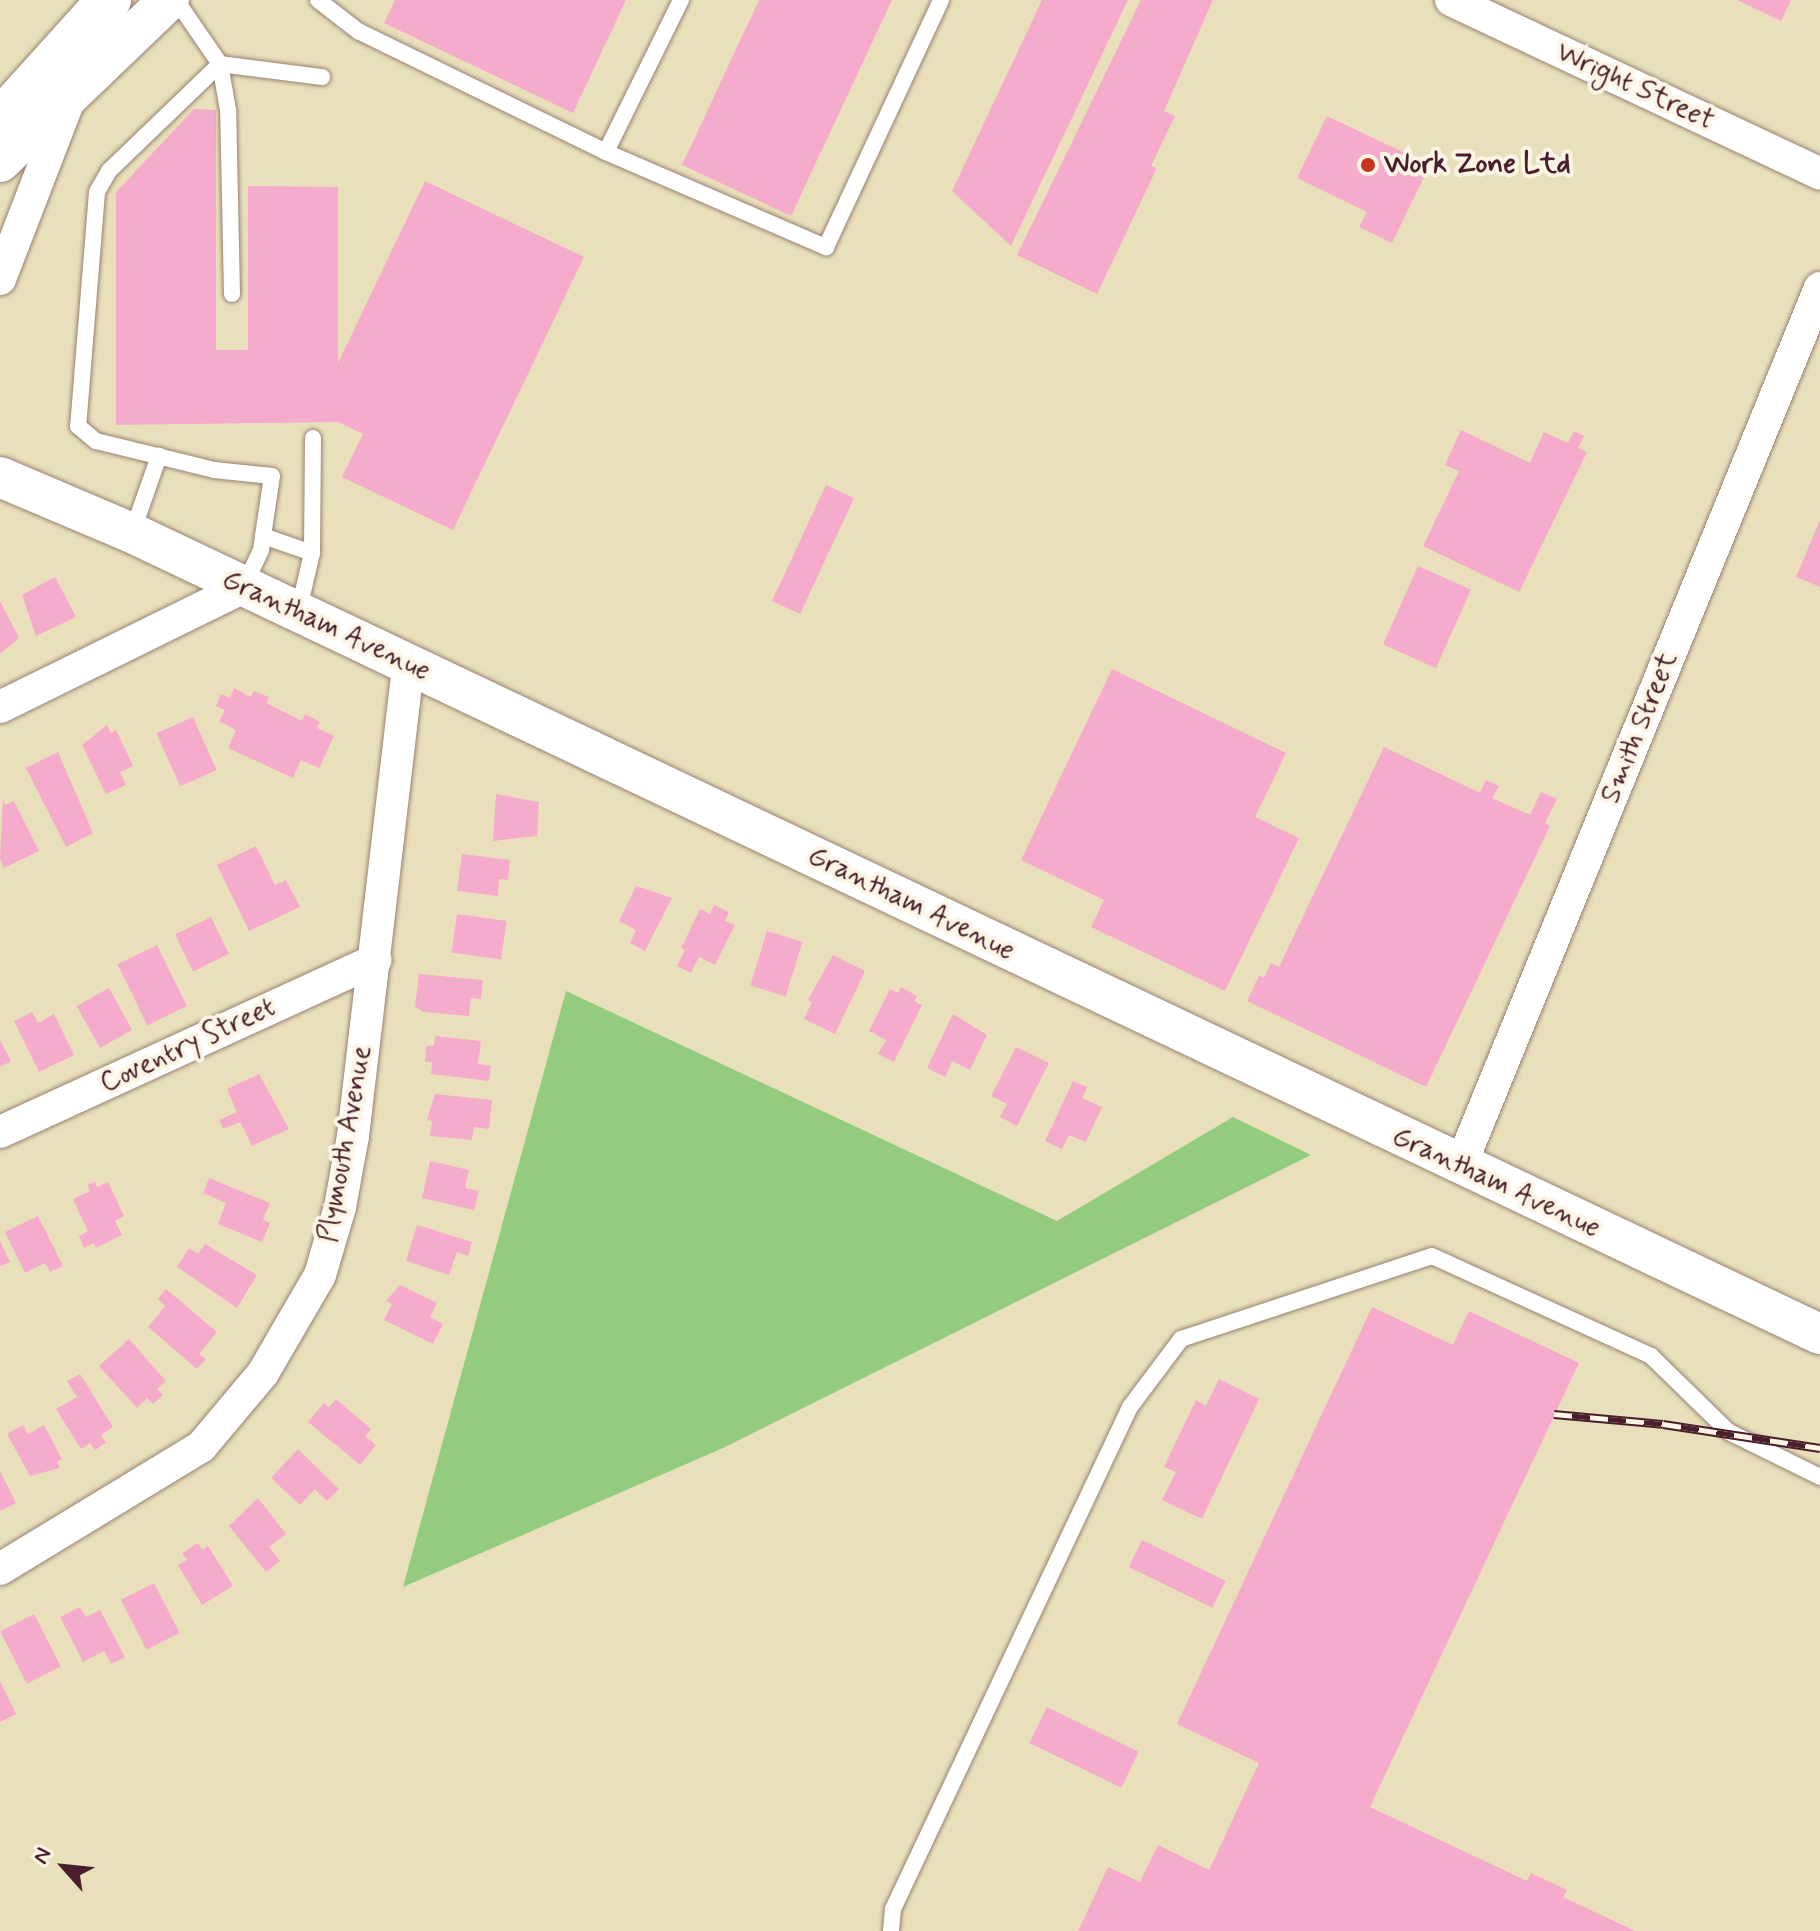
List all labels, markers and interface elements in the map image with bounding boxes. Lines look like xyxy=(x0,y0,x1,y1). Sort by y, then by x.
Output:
street label: Wright Street xyxy=(1551,36,1719,138)
place label: Work Zone Ltd xyxy=(1384,148,1566,182)
marker: Work Zone Ltd xyxy=(1359,156,1377,174)
street label: Grantham Avenue xyxy=(218,564,434,688)
street label: Smith Street xyxy=(1594,648,1686,808)
street label: Grantham Avenue xyxy=(804,840,1018,968)
street label: Coventry Street xyxy=(93,990,283,1102)
street label: Plymouth Avenue xyxy=(312,1043,380,1245)
street label: Grantham Avenue xyxy=(1388,1121,1604,1245)
north arrow xyxy=(24,1827,104,1907)
text: N xyxy=(27,1843,58,1869)

